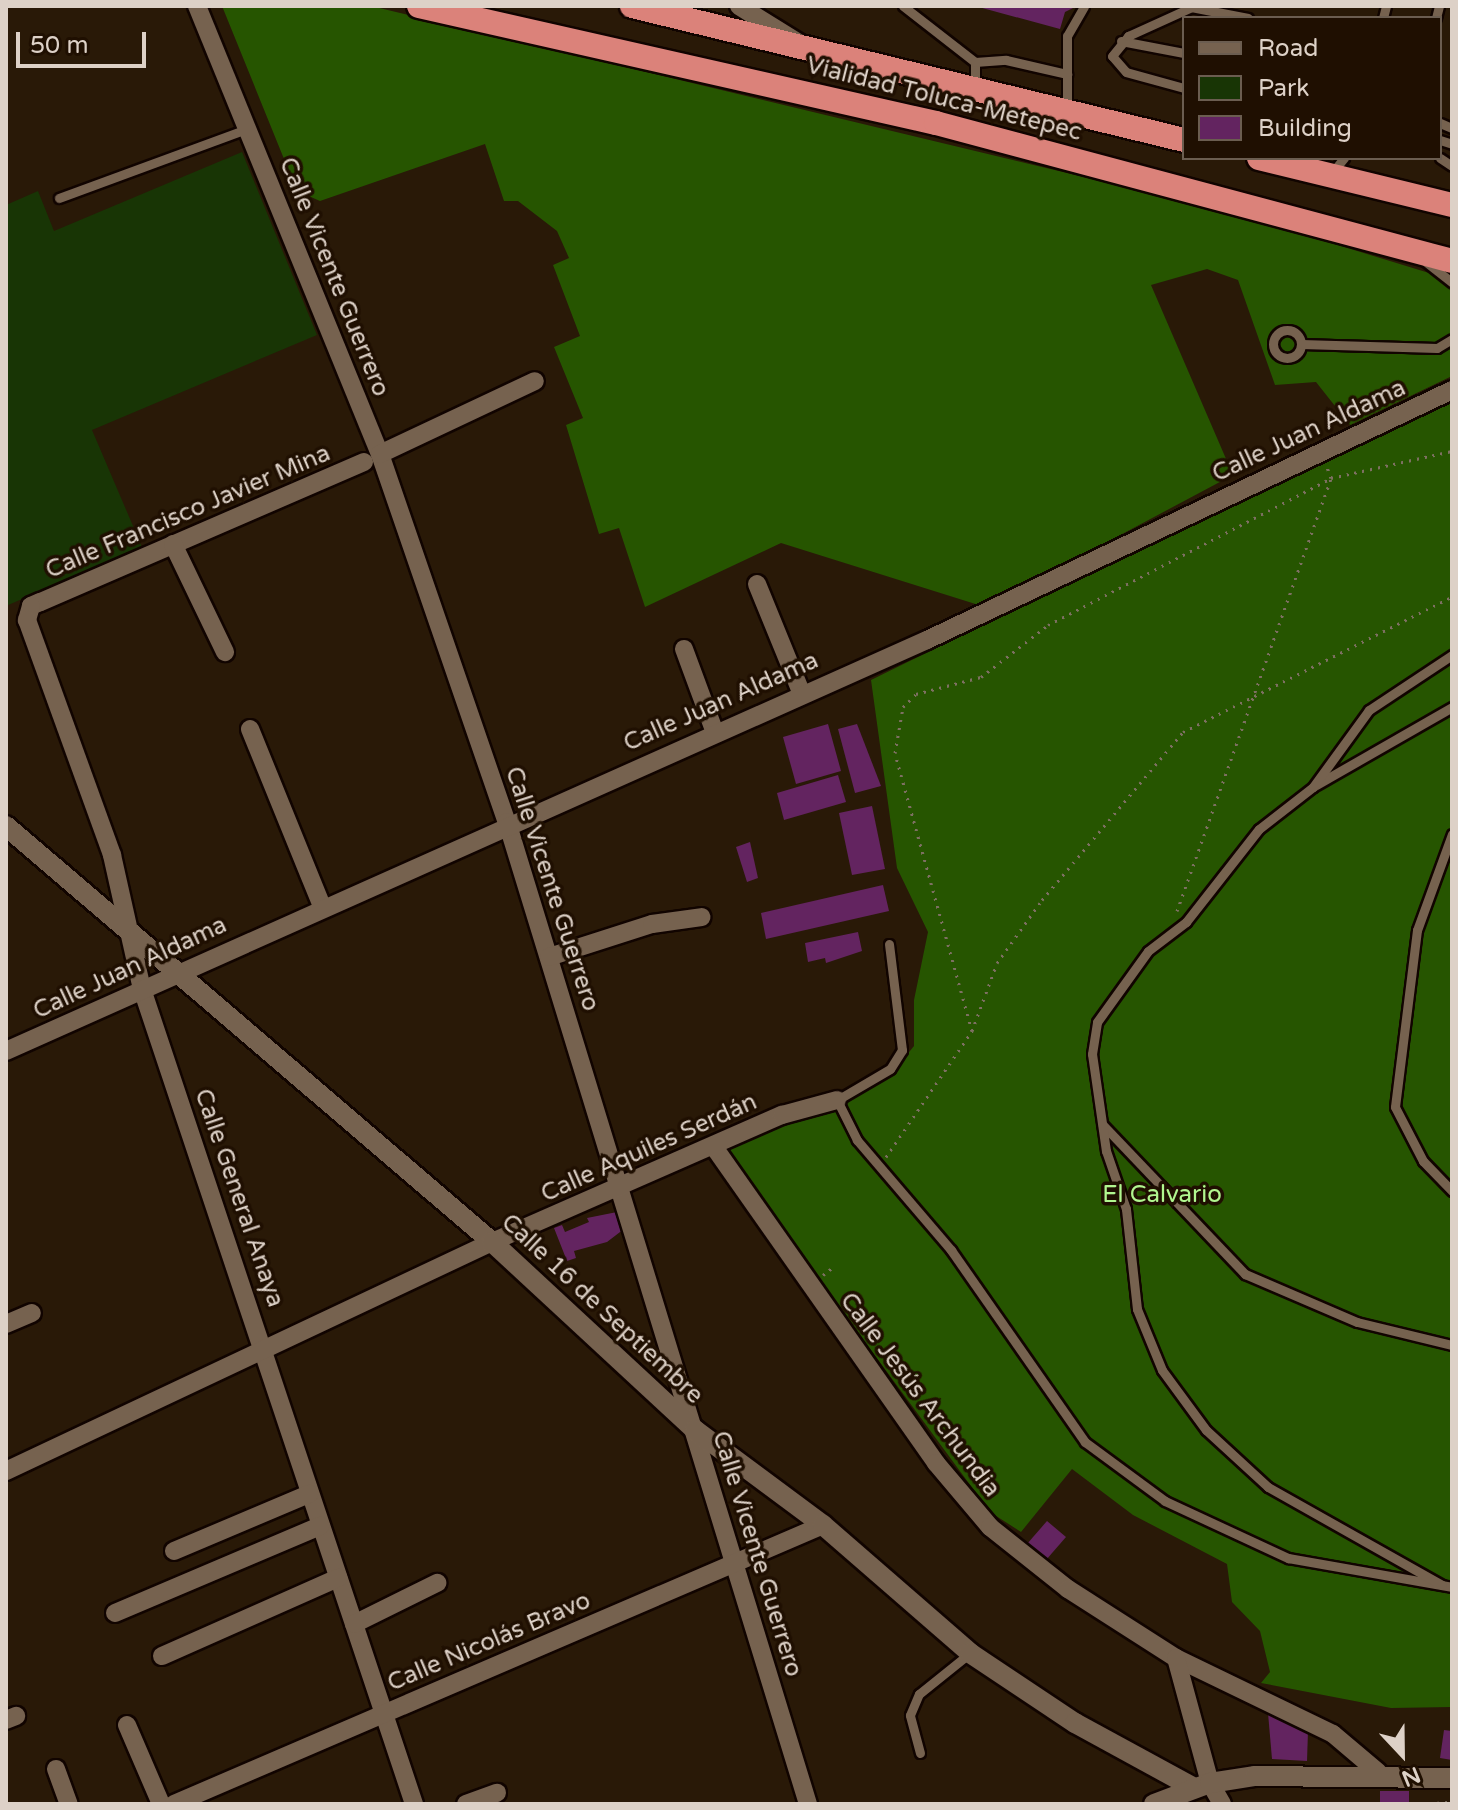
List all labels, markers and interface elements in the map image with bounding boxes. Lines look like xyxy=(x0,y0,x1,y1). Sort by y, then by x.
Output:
scale bar xyxy=(20,16,150,66)
legend xyxy=(1182,16,1442,160)
text: 50 m xyxy=(30,31,88,60)
text: Road xyxy=(1258,34,1318,63)
street label: Vialidad Toluca-Metepec xyxy=(803,51,1085,147)
text: Park xyxy=(1258,74,1309,103)
text: Building xyxy=(1258,114,1352,143)
street label: Calle Vicente Guerrero xyxy=(273,153,395,401)
street label: Calle Juan Aldama xyxy=(1208,374,1410,488)
street label: Calle Francisco Javier Mina xyxy=(41,439,335,585)
street label: Calle Juan Aldama xyxy=(619,646,823,758)
street label: Calle Vicente Guerrero xyxy=(499,763,605,1015)
street label: Calle Juan Aldama xyxy=(29,911,231,1025)
street label: Calle General Anaya xyxy=(188,1085,290,1311)
street label: Calle Aquiles Serdán xyxy=(537,1087,761,1209)
park label: El Calvario xyxy=(1102,1181,1222,1209)
street label: Calle 16 de Septiembre xyxy=(495,1208,709,1410)
street label: Calle Jesús Archundia xyxy=(834,1287,1006,1503)
street label: Calle Vicente Guerrero xyxy=(706,1428,808,1680)
street label: Calle Nicolás Bravo xyxy=(383,1586,595,1698)
north arrow xyxy=(1362,1714,1442,1794)
text: N xyxy=(1398,1761,1424,1792)

